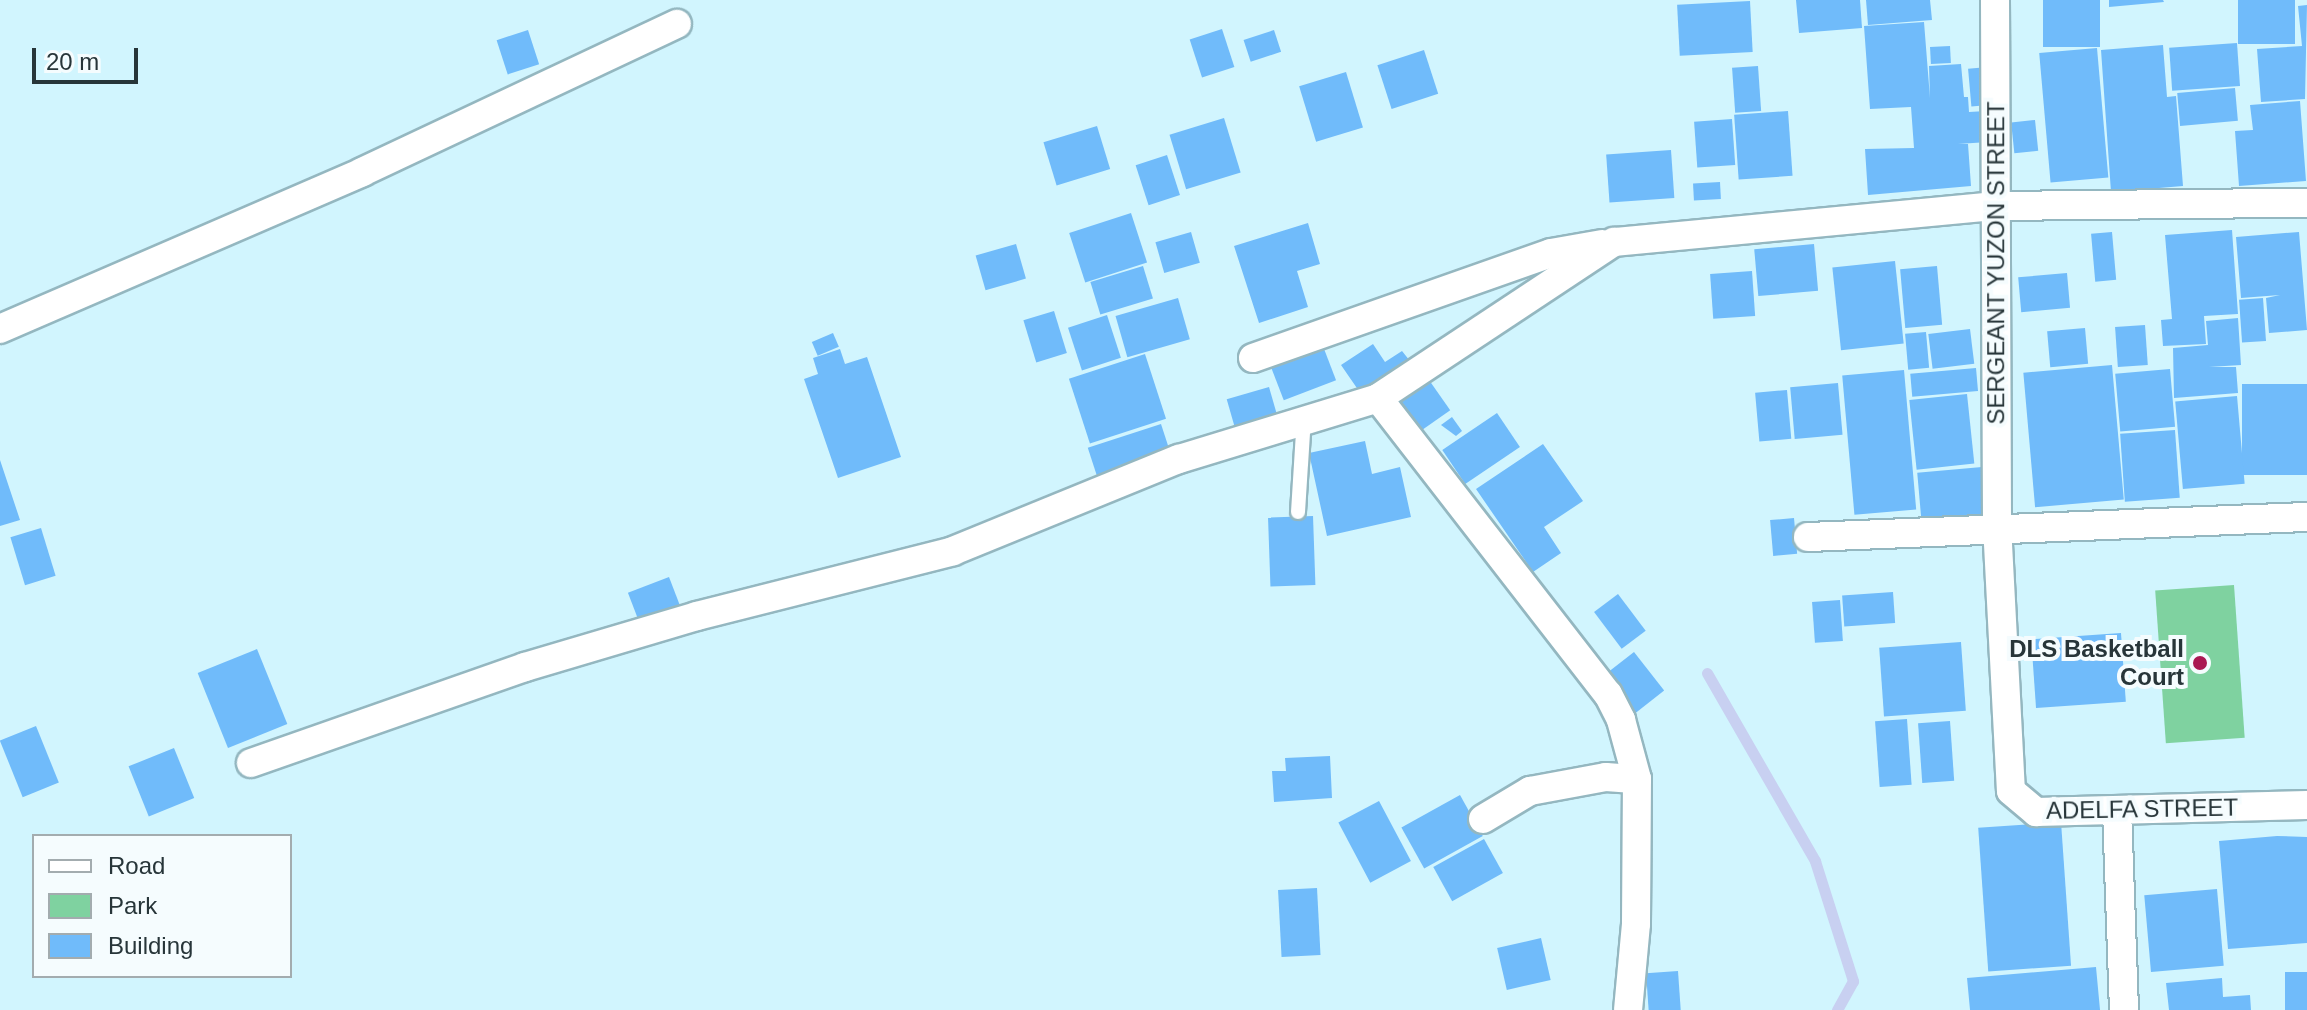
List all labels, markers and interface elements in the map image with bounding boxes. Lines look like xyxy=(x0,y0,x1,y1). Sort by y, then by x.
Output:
scale bar xyxy=(36,32,142,82)
text: 20 m xyxy=(46,48,99,75)
street label: SERGEANT YUZON STREET xyxy=(1982,101,2010,425)
place label: DLS Basketball Court xyxy=(2009,635,2184,691)
marker: DLS Basketball Court xyxy=(2191,654,2209,672)
street label: ADELFA STREET xyxy=(2045,793,2239,825)
legend xyxy=(32,834,292,978)
text: Road xyxy=(108,852,165,879)
text: Park xyxy=(108,892,157,919)
text: Building xyxy=(108,932,193,959)

